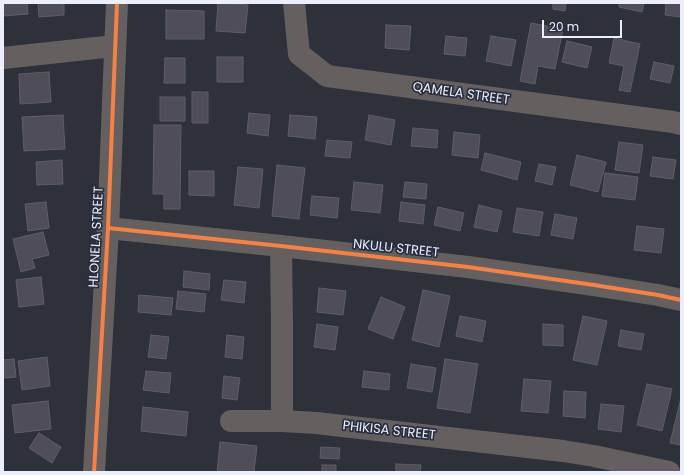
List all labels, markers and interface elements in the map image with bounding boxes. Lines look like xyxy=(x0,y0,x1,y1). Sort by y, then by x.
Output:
scale bar xyxy=(544,12,624,38)
text: 20 m xyxy=(549,18,579,35)
street label: QAMELA STREET xyxy=(412,79,510,109)
street label: HLONELA STREET xyxy=(87,186,107,288)
street label: NKULU STREET xyxy=(352,237,440,261)
street label: PHIKISA STREET xyxy=(342,418,436,444)

